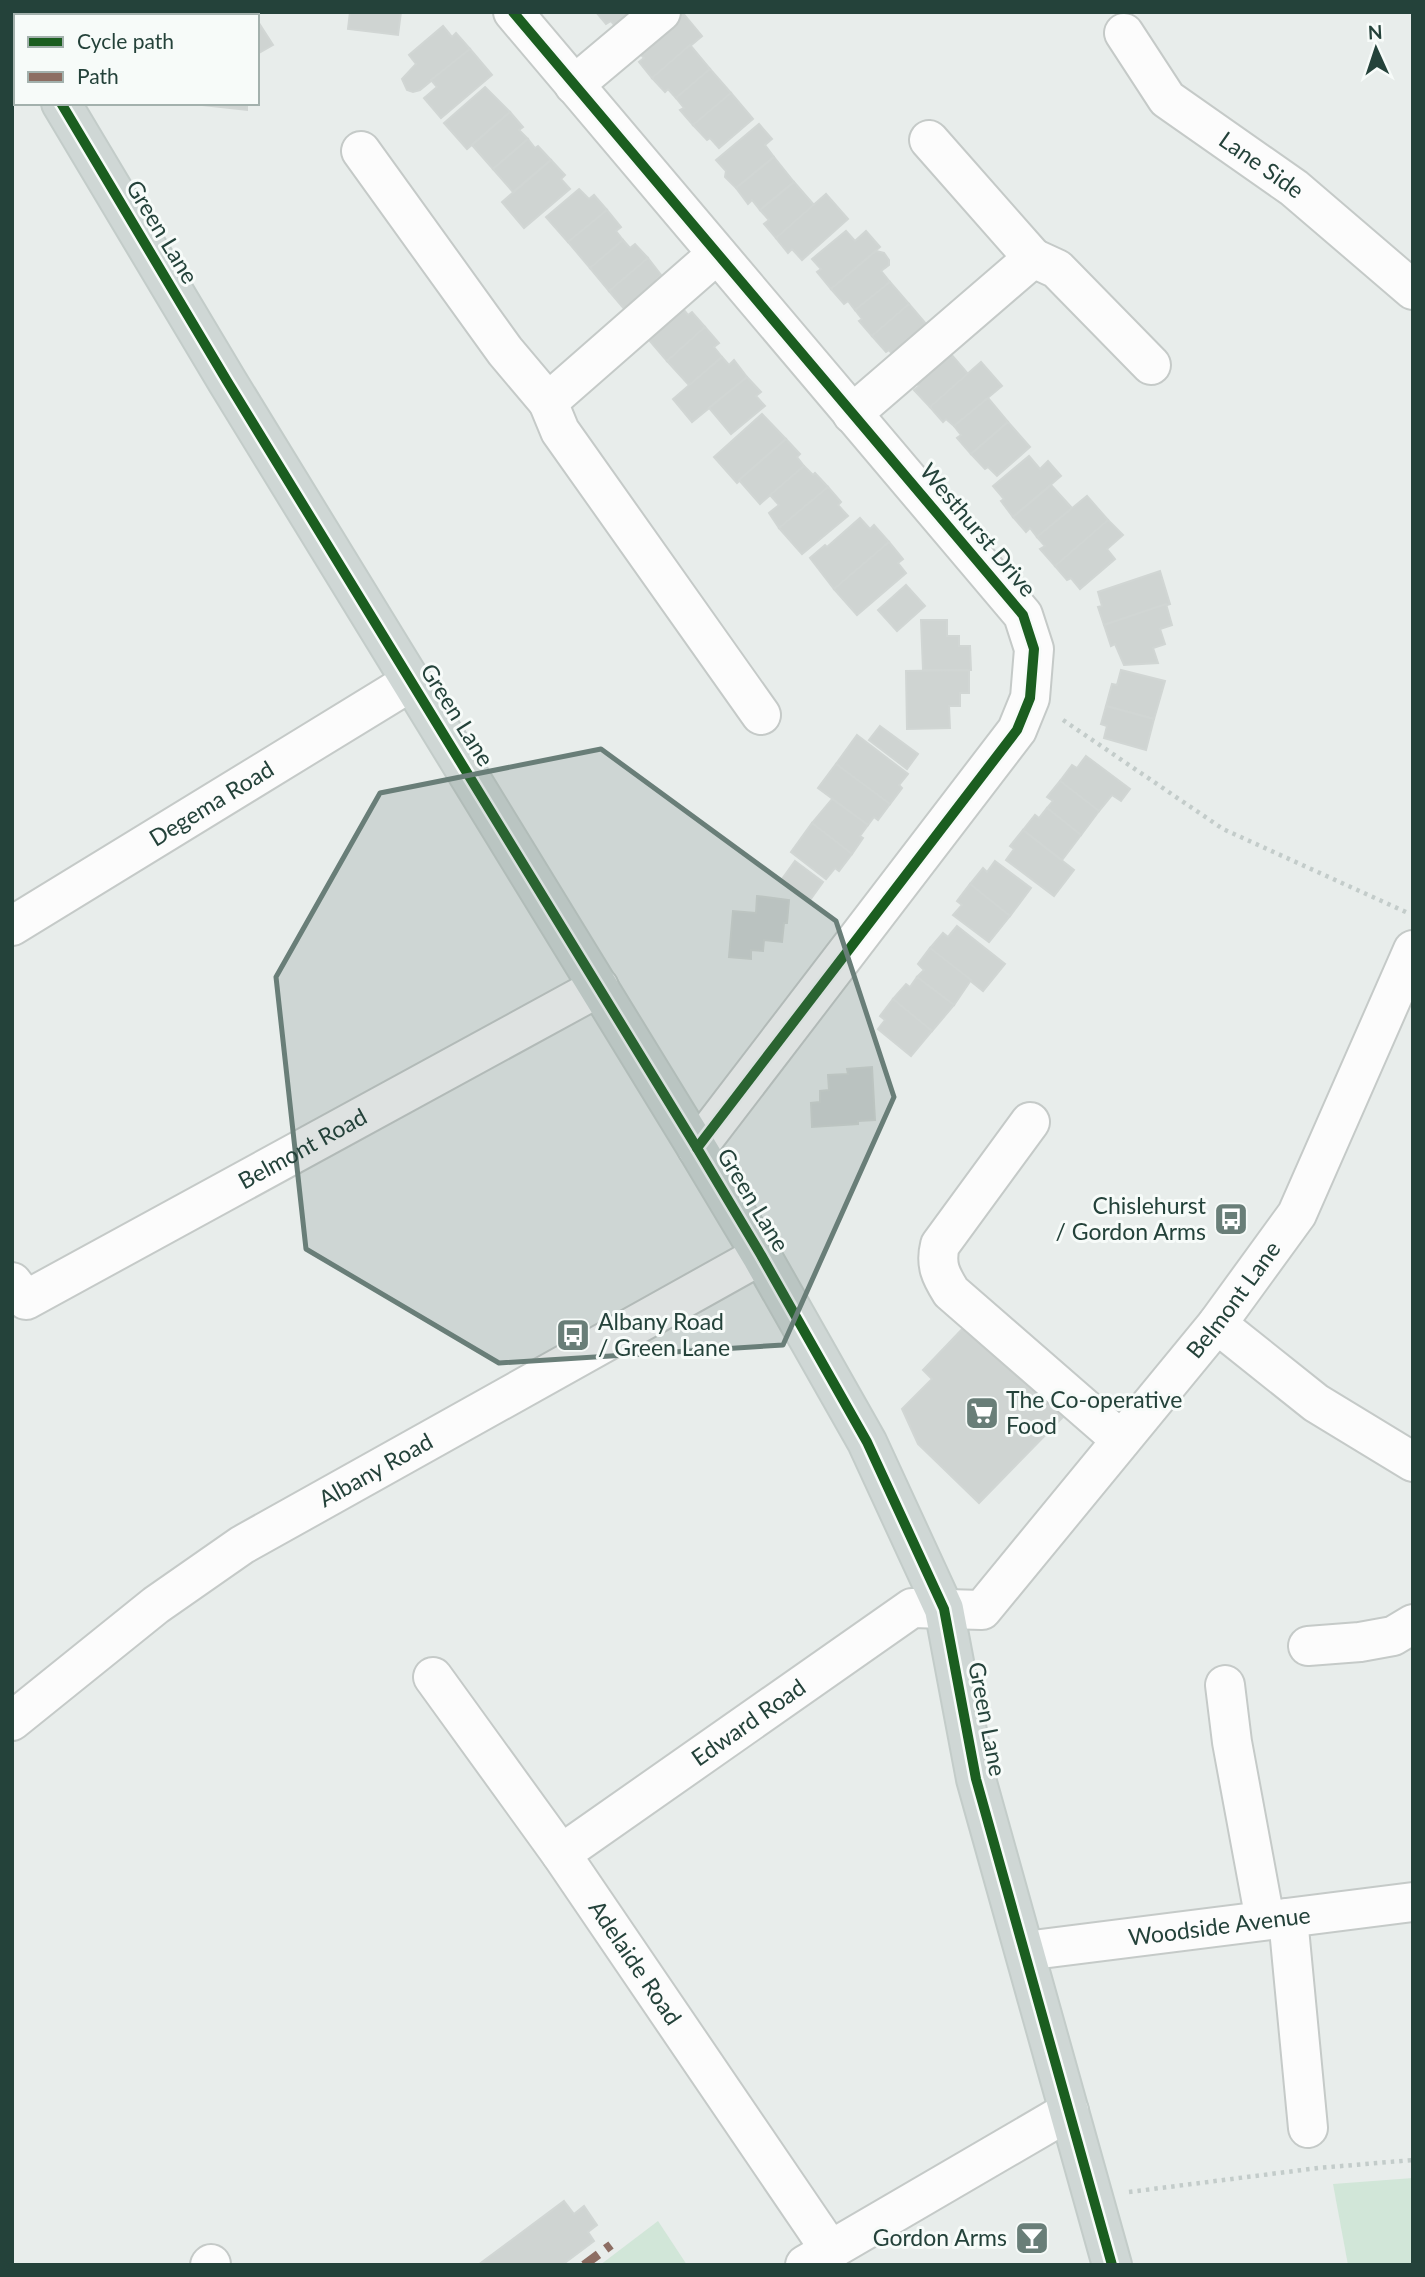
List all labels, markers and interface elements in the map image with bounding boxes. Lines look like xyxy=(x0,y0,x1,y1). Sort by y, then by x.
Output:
legend xyxy=(14,14,259,105)
north arrow xyxy=(1341,14,1411,84)
text: N xyxy=(1367,20,1383,43)
text: Cycle path xyxy=(77,28,174,53)
text: Path xyxy=(77,63,119,88)
street label: Lane Side xyxy=(1214,125,1310,204)
street label: Green Lane xyxy=(121,175,205,288)
street label: Westhurst Drive xyxy=(915,457,1043,602)
street label: Green Lane xyxy=(415,658,500,771)
street label: Degema Road xyxy=(144,754,278,852)
street label: Belmont Road xyxy=(233,1102,371,1194)
street label: Green Lane xyxy=(712,1143,796,1256)
place label: Chislehurst / Gordon Arms xyxy=(1055,1191,1207,1245)
bus stop icon: Chislehurst / Gordon Arms xyxy=(1212,1200,1250,1238)
street label: Belmont Lane xyxy=(1180,1235,1286,1364)
place label: Albany Road / Green Lane xyxy=(598,1307,730,1361)
bus stop icon: Albany Road / Green Lane xyxy=(554,1316,592,1354)
place label: The Co-operative Food xyxy=(1006,1385,1182,1439)
supermarket icon: The Co-operative Food xyxy=(963,1394,1001,1432)
street label: Albany Road xyxy=(313,1426,437,1512)
street label: Green Lane xyxy=(963,1659,1013,1778)
street label: Edward Road xyxy=(686,1672,810,1771)
street label: Adelaide Road xyxy=(584,1895,688,2030)
street label: Woodside Avenue xyxy=(1127,1900,1312,1951)
bar icon: Gordon Arms xyxy=(1013,2219,1051,2257)
place label: Gordon Arms xyxy=(873,2223,1007,2251)

